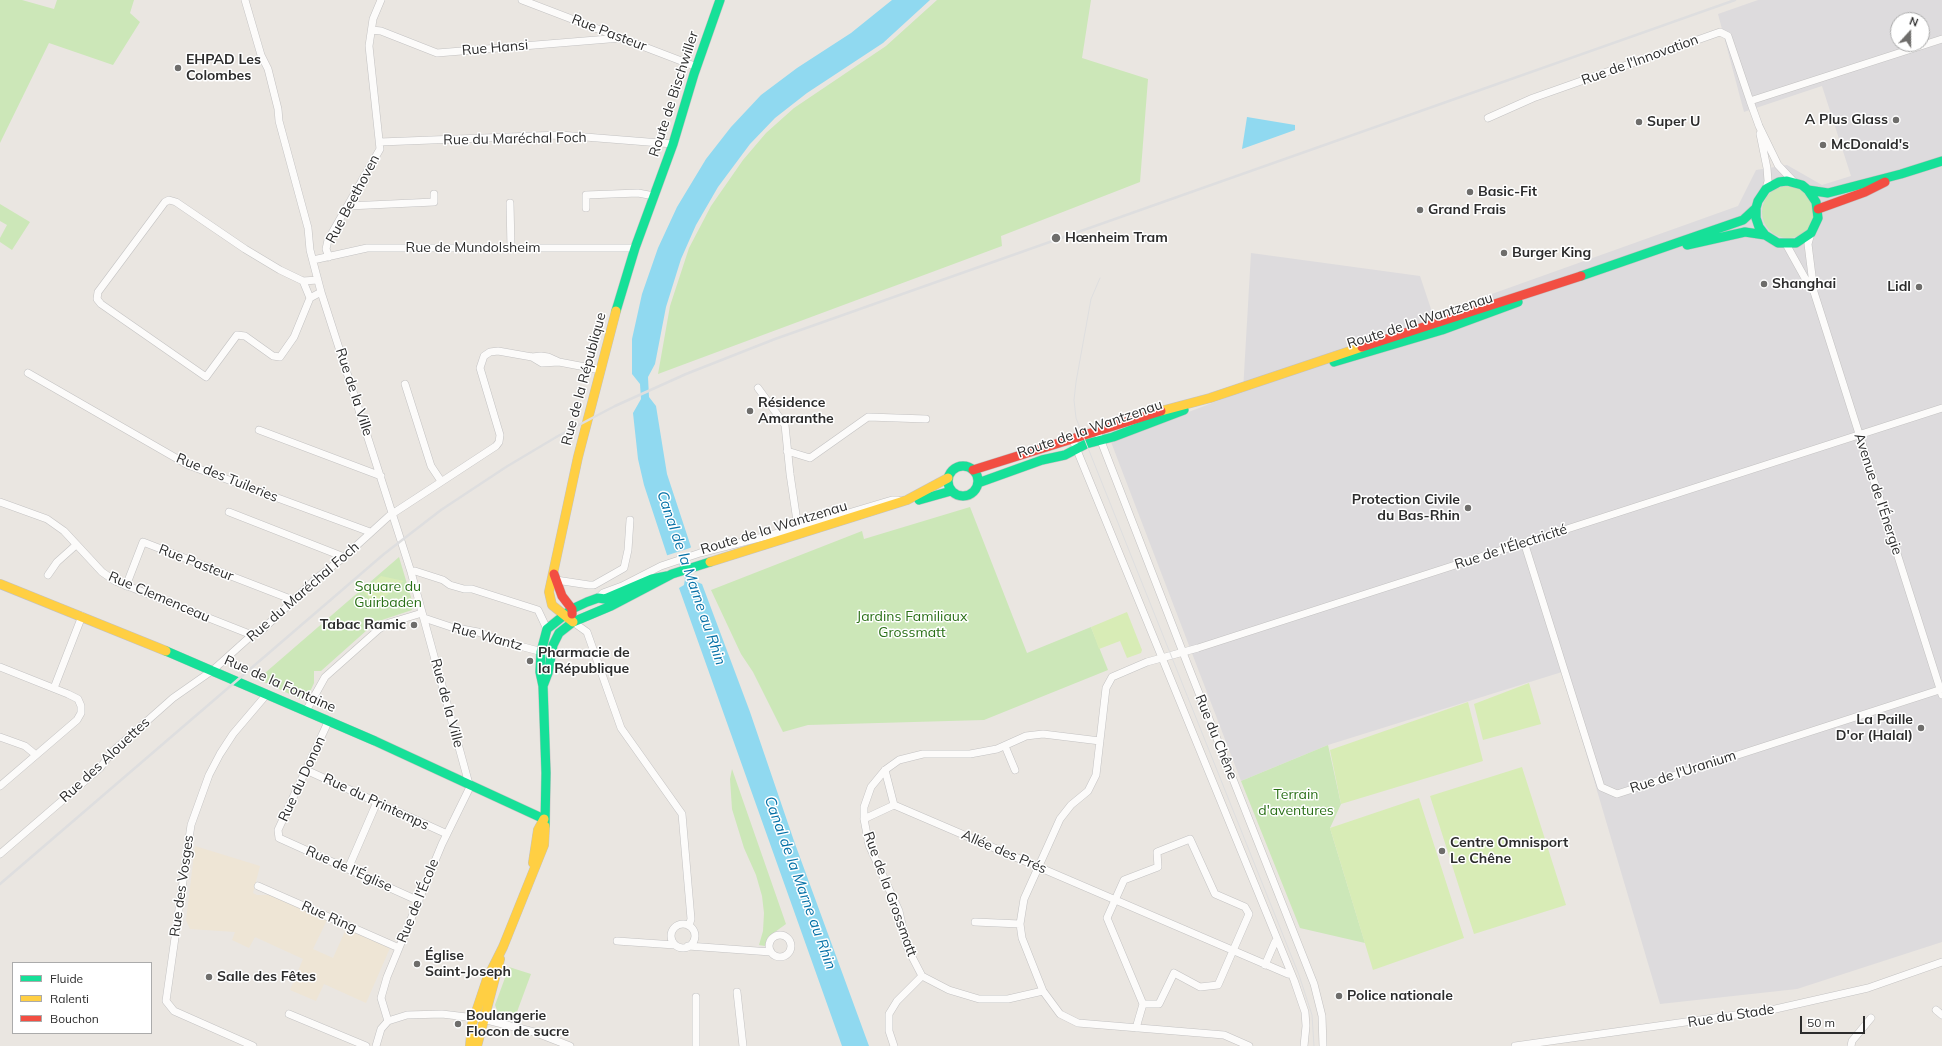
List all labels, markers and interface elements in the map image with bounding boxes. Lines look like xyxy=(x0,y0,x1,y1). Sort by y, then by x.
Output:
street label: Rue Pasteur xyxy=(569,11,649,55)
north arrow xyxy=(1890,12,1930,52)
text: N xyxy=(1908,14,1920,30)
street label: Route de Bischwiller xyxy=(646,29,702,159)
street label: Rue de l'Innovation xyxy=(1579,31,1701,89)
street label: Rue Hansi xyxy=(461,37,529,59)
place label: EHPAD Les Colombes xyxy=(186,52,261,84)
marker: EHPAD Les Colombes xyxy=(173,63,183,73)
place label: A Plus Glass xyxy=(1805,112,1888,128)
place label: Super U xyxy=(1647,114,1700,130)
marker: A Plus Glass xyxy=(1891,115,1901,125)
marker: Super U xyxy=(1634,117,1644,127)
street label: Rue du Maréchal Foch xyxy=(443,129,587,149)
place label: McDonald's xyxy=(1831,137,1909,153)
marker: McDonald's xyxy=(1818,140,1828,150)
street label: Rue Beethoven xyxy=(323,152,383,246)
place label: Basic-Fit xyxy=(1478,184,1537,200)
marker: Basic-Fit xyxy=(1465,187,1475,197)
place label: Grand Frais xyxy=(1428,202,1506,218)
marker: Grand Frais xyxy=(1415,205,1425,215)
place label: Hœnheim Tram xyxy=(1065,230,1168,246)
marker: Hœnheim Tram xyxy=(1050,232,1062,244)
street label: Rue de Mundolsheim xyxy=(405,240,541,256)
place label: Burger King xyxy=(1512,245,1591,261)
marker: Burger King xyxy=(1499,248,1509,258)
place label: Shanghai xyxy=(1772,276,1836,292)
marker: Shanghai xyxy=(1759,279,1769,289)
place label: Lidl xyxy=(1887,279,1911,295)
marker: Lidl xyxy=(1914,282,1924,292)
street label: Route de la Wantzenau xyxy=(1345,289,1495,353)
street label: Rue de la République xyxy=(558,311,610,447)
street label: Rue de la Ville xyxy=(332,346,376,438)
place label: Résidence Amaranthe xyxy=(758,395,834,428)
street label: Route de la Wantzenau xyxy=(1015,396,1165,462)
marker: Résidence Amaranthe xyxy=(745,406,755,416)
street label: Avenue de l'Énergie xyxy=(1850,431,1906,557)
street label: Rue des Tuileries xyxy=(174,450,280,506)
water label: Canal de la Marne au Rhin xyxy=(653,488,729,668)
place label: Protection Civile du Bas-Rhin xyxy=(1352,492,1460,524)
street label: Route de la Wantzenau xyxy=(699,498,849,558)
marker: Protection Civile du Bas-Rhin xyxy=(1463,503,1473,513)
street label: Rue de l'Électricité xyxy=(1453,521,1569,573)
street label: Rue du Maréchal Foch xyxy=(243,539,363,645)
street label: Rue Pasteur xyxy=(156,541,236,585)
street label: Rue Clemenceau xyxy=(106,568,212,626)
park label: Square du Guirbaden xyxy=(354,579,422,612)
park label: Jardins Familiaux Grossmatt xyxy=(857,609,967,642)
place label: Tabac Ramic xyxy=(320,617,406,633)
street label: Rue Wantz xyxy=(450,619,524,655)
marker: Tabac Ramic xyxy=(409,620,419,630)
place label: Pharmacie de la République xyxy=(538,645,630,678)
street label: Rue de la Fontaine xyxy=(222,652,338,716)
marker: Pharmacie de la République xyxy=(525,656,535,666)
street label: Rue de la Ville xyxy=(427,657,467,749)
street label: Rue du Chêne xyxy=(1191,692,1241,782)
place label: La Paille D'or (Halal) xyxy=(1836,712,1913,744)
street label: Rue des Alouettes xyxy=(56,714,154,806)
marker: La Paille D'or (Halal) xyxy=(1916,723,1926,733)
street label: Rue du Donon xyxy=(275,734,329,824)
street label: Rue de l'Uranium xyxy=(1628,747,1738,797)
street label: Rue du Printemps xyxy=(320,770,432,834)
park label: Terrain d'aventures xyxy=(1258,787,1334,820)
water label: Canal de la Marne au Rhin xyxy=(760,794,840,972)
street label: Allée des Prés xyxy=(959,826,1049,878)
street label: Rue de la Grossmatt xyxy=(860,829,920,959)
street label: Rue des Vosges xyxy=(167,834,197,938)
place label: Centre Omnisport Le Chêne xyxy=(1450,835,1568,868)
street label: Rue de l'Église xyxy=(303,842,395,896)
marker: Centre Omnisport Le Chêne xyxy=(1437,846,1447,856)
street label: Rue de l'École xyxy=(394,857,442,945)
street label: Rue Ring xyxy=(299,897,359,937)
place label: Église Saint-Joseph xyxy=(425,948,511,980)
marker: Église Saint-Joseph xyxy=(412,959,422,969)
legend xyxy=(12,962,152,1034)
place label: Salle des Fêtes xyxy=(217,969,316,985)
text: Fluide xyxy=(50,971,83,986)
marker: Salle des Fêtes xyxy=(204,972,214,982)
place label: Police nationale xyxy=(1347,988,1453,1004)
text: Ralenti xyxy=(50,991,89,1006)
marker: Police nationale xyxy=(1334,991,1344,1001)
street label: Rue du Stade xyxy=(1687,1001,1775,1031)
place label: Boulangerie Flocon de sucre xyxy=(466,1008,569,1040)
scale bar xyxy=(1802,1008,1867,1034)
text: Bouchon xyxy=(50,1011,99,1026)
text: 50 m xyxy=(1807,1015,1835,1030)
marker: Boulangerie Flocon de sucre xyxy=(453,1019,463,1029)

